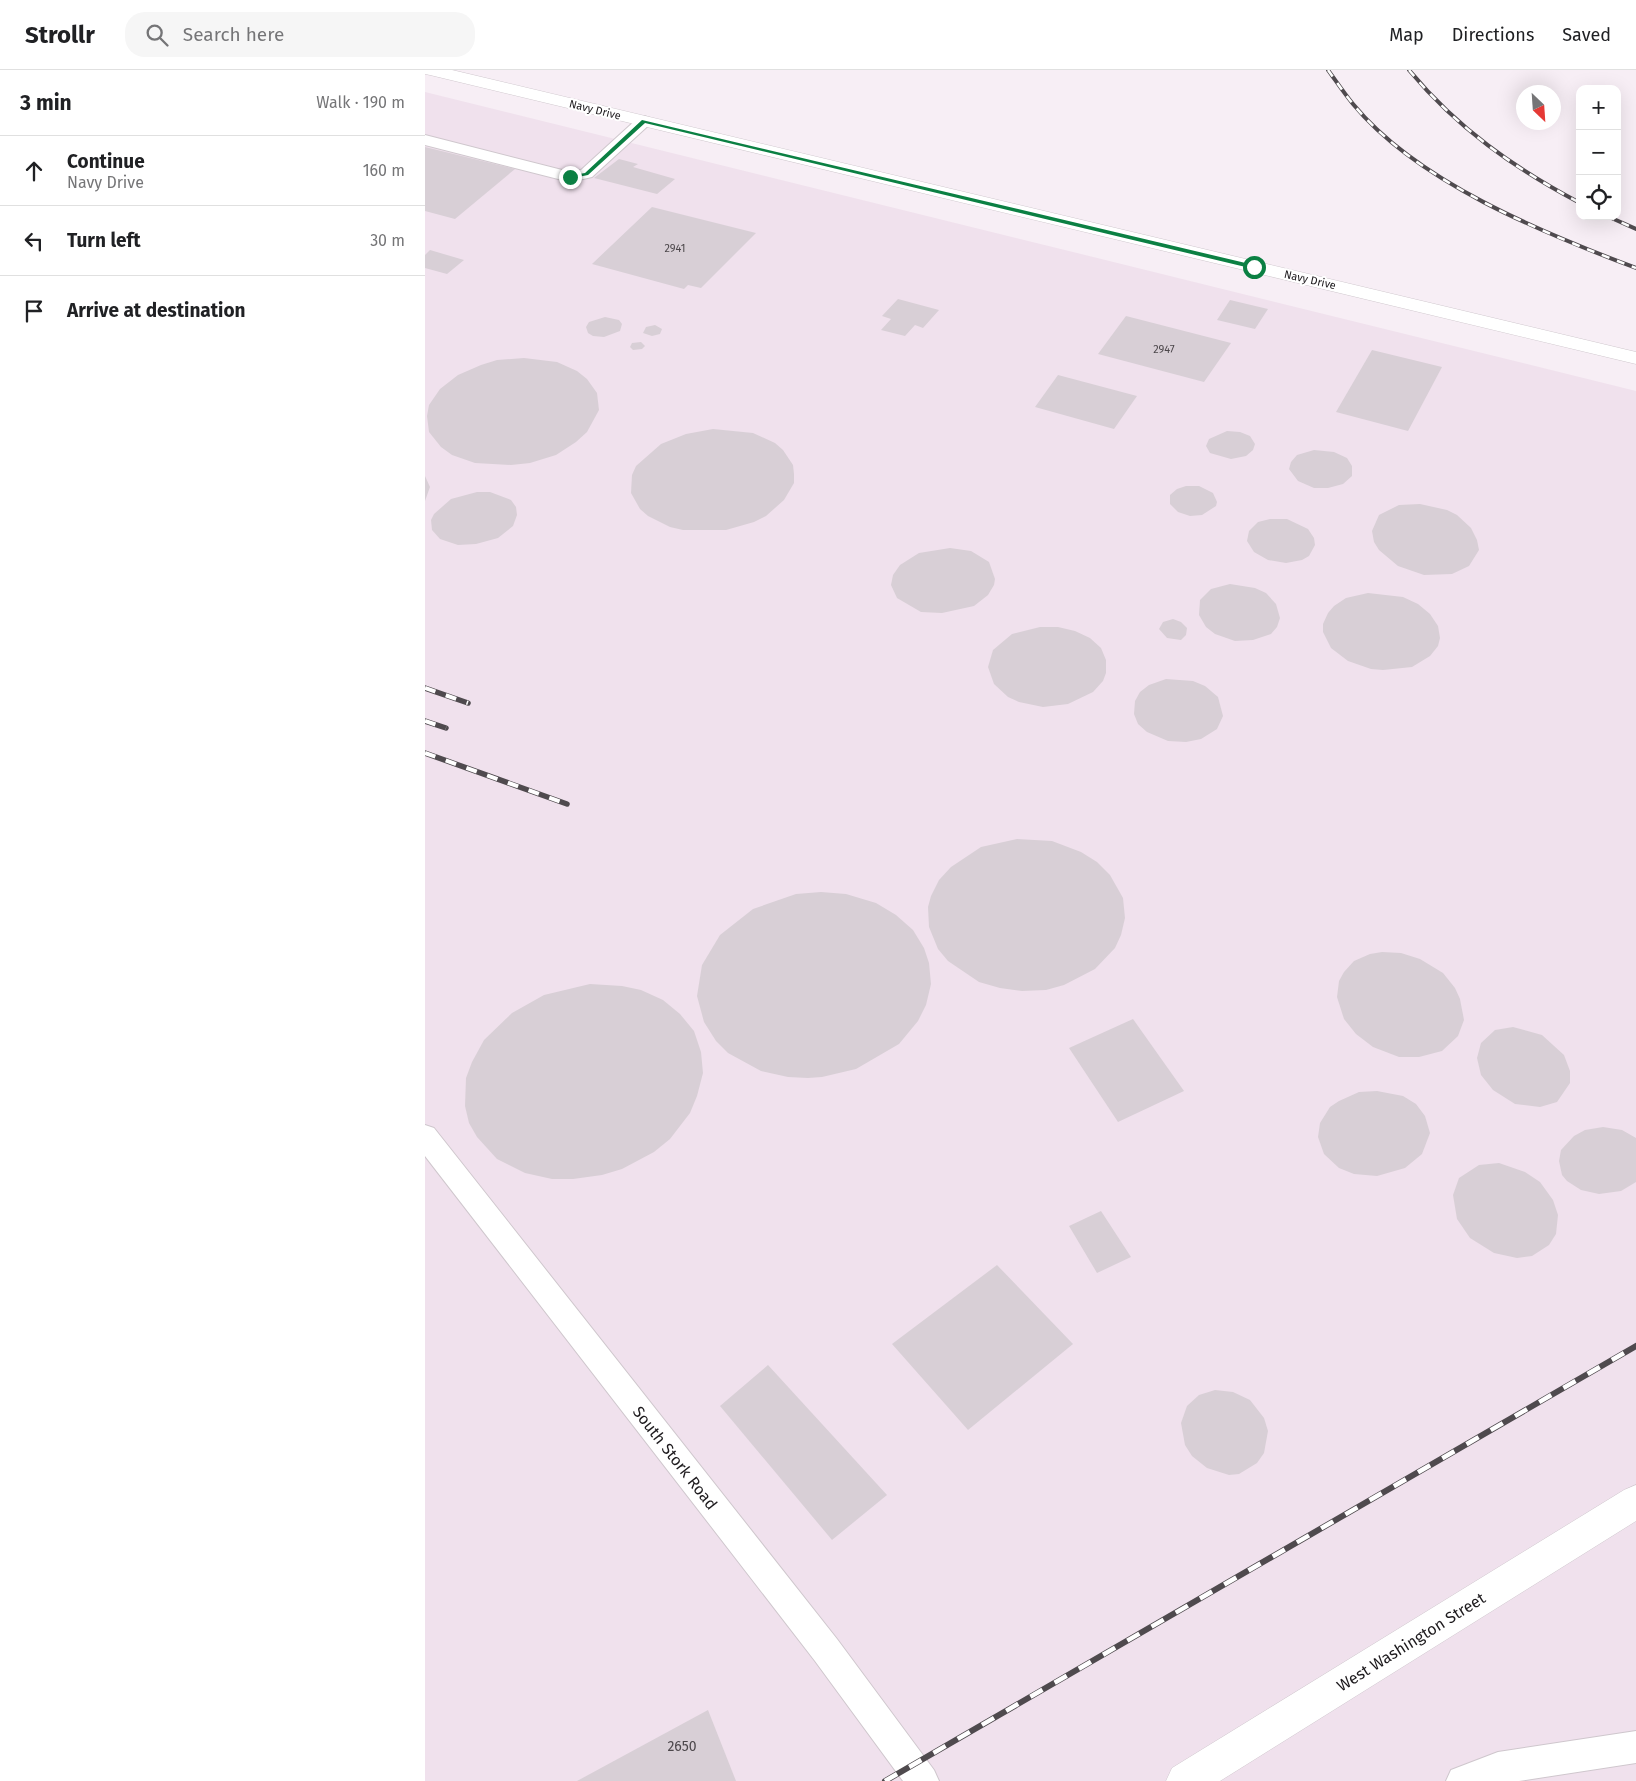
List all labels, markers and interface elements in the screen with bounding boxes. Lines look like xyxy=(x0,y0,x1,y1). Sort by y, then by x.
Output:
search box xyxy=(125,12,475,57)
text: Strollr xyxy=(25,21,95,49)
icon: search xyxy=(143,21,171,49)
text: Search here xyxy=(183,23,284,46)
text: Map xyxy=(1389,24,1424,46)
text: Directions xyxy=(1452,24,1534,46)
text: Saved xyxy=(1562,24,1611,46)
north arrow xyxy=(1516,85,1561,130)
map controls xyxy=(1576,85,1621,220)
button: + xyxy=(1576,85,1621,130)
text: 3 min xyxy=(20,90,72,116)
text: Walk · 190 m xyxy=(316,93,405,112)
street label: Navy Drive xyxy=(568,97,622,123)
button: − xyxy=(1576,130,1621,175)
text: Continue xyxy=(67,150,145,173)
icon: ahead xyxy=(20,157,48,185)
text: 160 m xyxy=(363,161,405,180)
route end xyxy=(559,166,582,189)
text: Navy Drive xyxy=(67,173,144,192)
button: locate xyxy=(1576,175,1621,220)
icon: left xyxy=(20,227,48,255)
text: Turn left xyxy=(67,229,141,252)
text: 30 m xyxy=(370,231,405,250)
house number: 2941 xyxy=(665,242,685,255)
route start xyxy=(1243,256,1266,279)
street label: Navy Drive xyxy=(1283,268,1337,292)
icon: arrive xyxy=(20,297,48,325)
text: Arrive at destination xyxy=(67,299,246,322)
house number: 2947 xyxy=(1153,343,1175,356)
street label: South Stork Road xyxy=(629,1403,721,1513)
street label: West Washington Street xyxy=(1333,1588,1489,1696)
house number: 2650 xyxy=(667,1738,697,1755)

